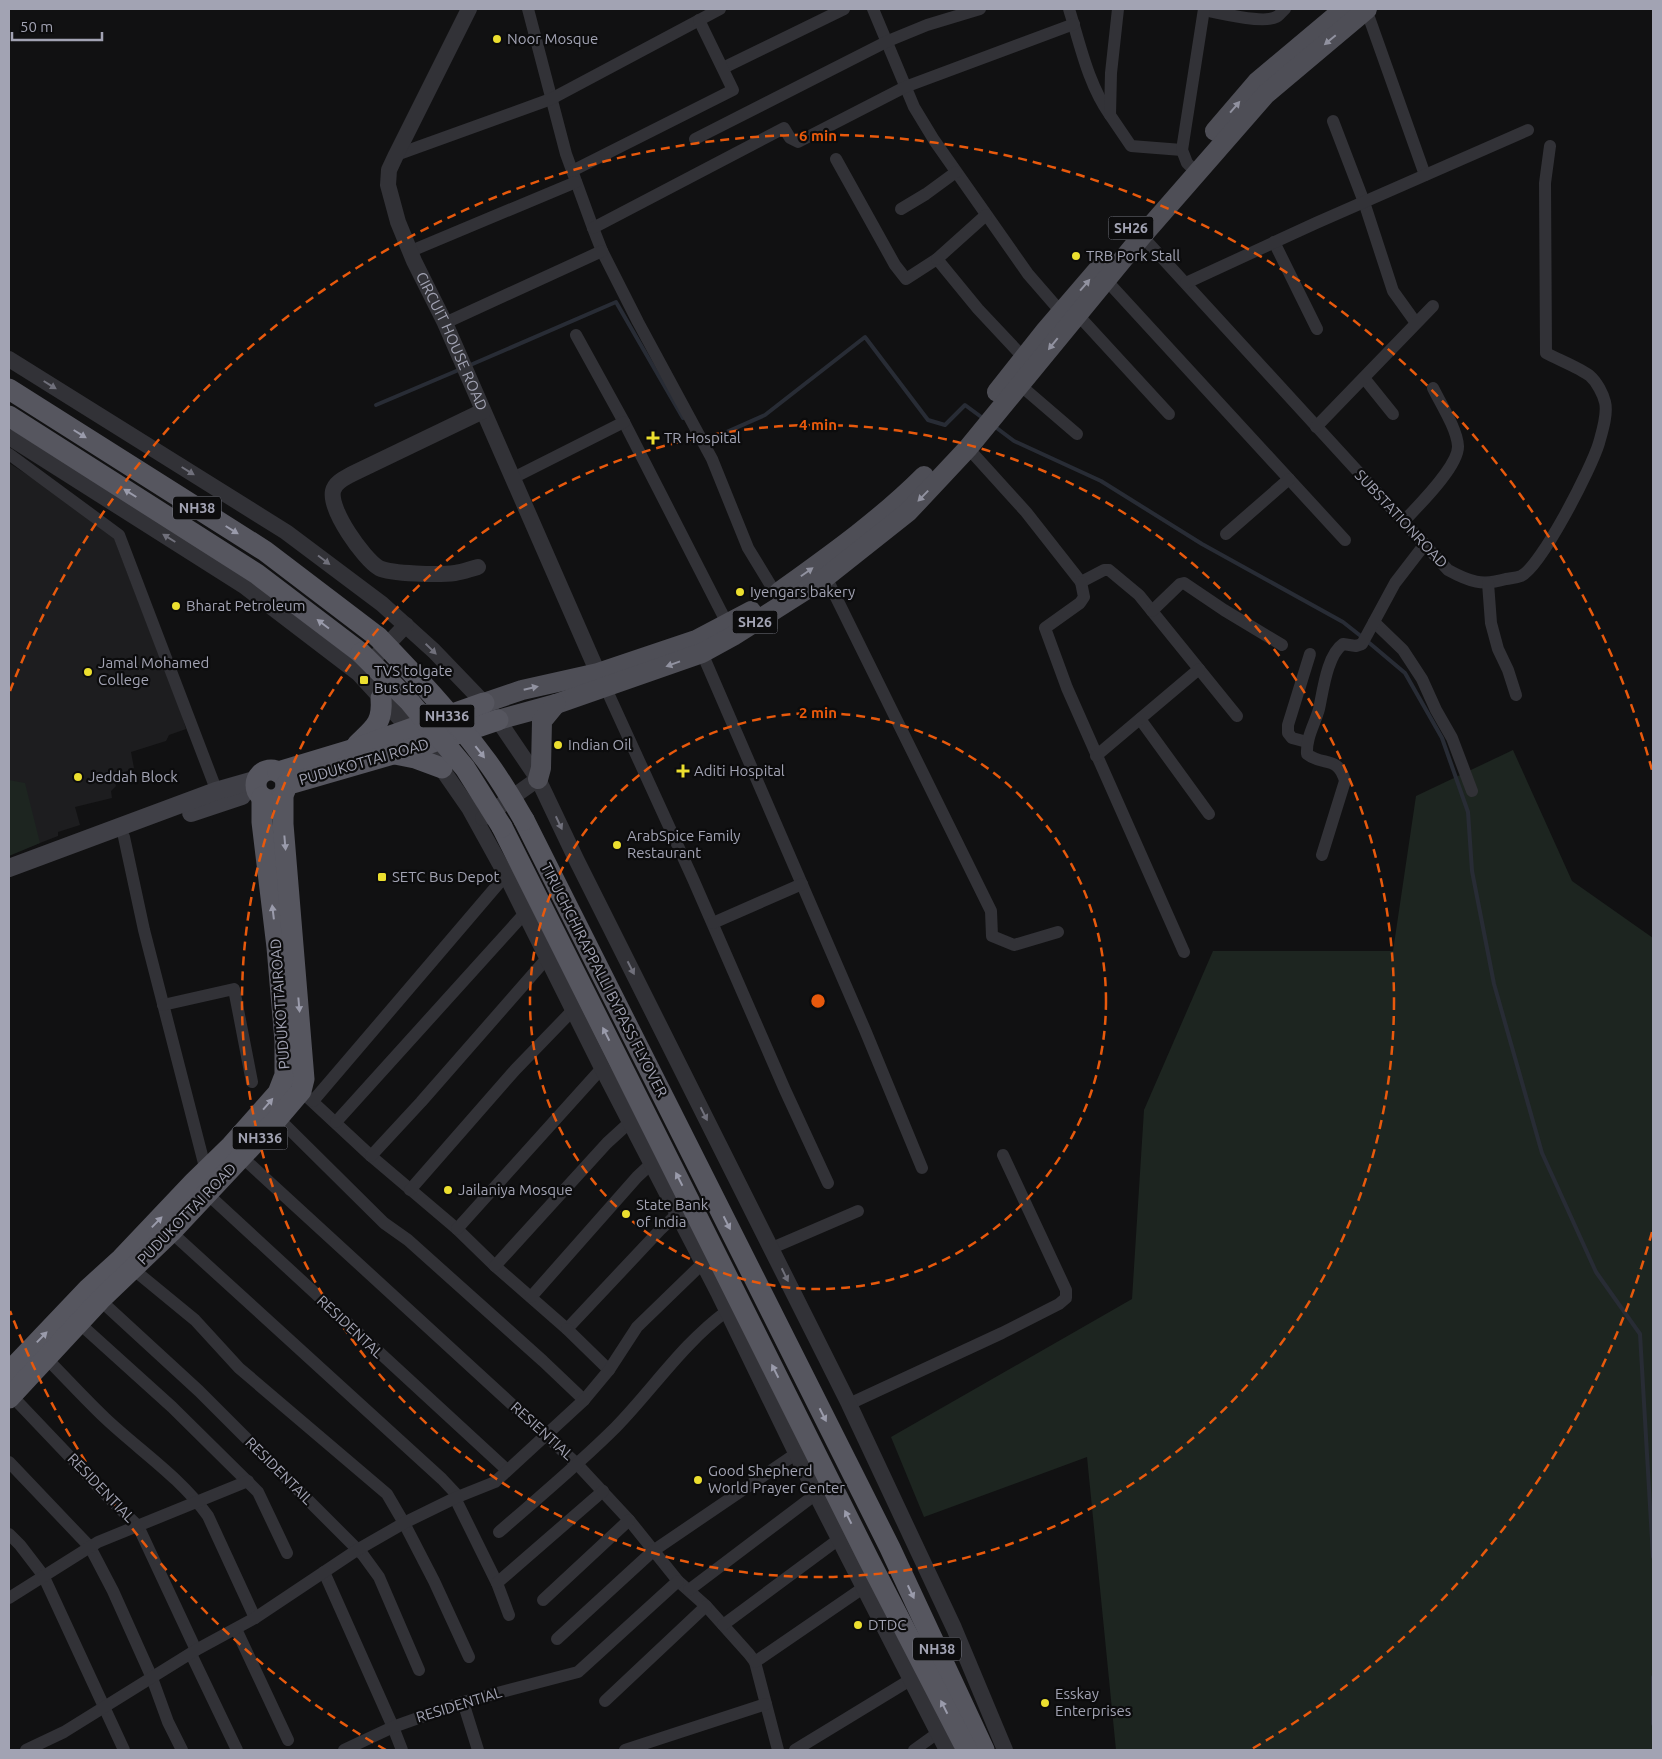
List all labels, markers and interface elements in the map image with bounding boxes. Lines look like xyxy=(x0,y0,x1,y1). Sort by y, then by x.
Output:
scale bar xyxy=(12,10,102,42)
text: 50 m xyxy=(20,18,53,35)
place label: Noor Mosque xyxy=(507,30,598,47)
marker: Noor Mosque xyxy=(491,33,503,45)
one-way arrow xyxy=(1324,34,1336,46)
one-way arrow xyxy=(1230,101,1241,114)
text: 6 min xyxy=(799,127,837,144)
road number: SH26 xyxy=(1108,217,1154,240)
place label: TRB Pork Stall xyxy=(1086,247,1180,264)
marker: TRB Pork Stall xyxy=(1070,250,1082,262)
street label: CIRCUIT HOUSE ROAD xyxy=(413,269,491,413)
one-way arrow xyxy=(1079,279,1091,291)
one-way arrow xyxy=(1047,337,1059,349)
one-way arrow xyxy=(44,380,57,389)
text: 4 min xyxy=(799,416,837,433)
one-way arrow xyxy=(73,429,86,439)
place label: TR Hospital xyxy=(664,429,741,446)
marker: TR Hospital xyxy=(646,431,660,445)
one-way arrow xyxy=(181,466,195,475)
street label: SUBSTATIONROAD xyxy=(1352,466,1451,571)
one-way arrow xyxy=(124,489,137,498)
one-way arrow xyxy=(917,490,929,502)
road number: NH38 xyxy=(173,496,221,520)
one-way arrow xyxy=(225,525,238,535)
one-way arrow xyxy=(163,534,176,543)
one-way arrow xyxy=(317,555,331,565)
one-way arrow xyxy=(800,567,814,577)
place label: Iyengars bakery xyxy=(750,583,855,600)
marker: Iyengars bakery xyxy=(734,586,746,598)
place label: Bharat Petroleum xyxy=(186,597,306,614)
marker: Bharat Petroleum xyxy=(170,600,182,612)
road number: SH26 xyxy=(732,610,778,634)
one-way arrow xyxy=(317,618,330,629)
one-way arrow xyxy=(425,643,437,655)
place label: Jamal Mohamed College xyxy=(98,654,209,688)
one-way arrow xyxy=(665,660,680,668)
place label: TVS tolgate Bus stop xyxy=(374,662,453,696)
marker: Jamal Mohamed College xyxy=(82,666,94,678)
marker: TVS tolgate Bus stop xyxy=(358,674,370,686)
one-way arrow xyxy=(523,684,538,692)
road number: NH336 xyxy=(420,704,474,728)
text: 2 min xyxy=(799,704,837,721)
street label: PUDUKOTTAI ROAD xyxy=(297,735,431,788)
place label: Indian Oil xyxy=(568,736,632,753)
marker: Indian Oil xyxy=(552,739,564,751)
one-way arrow xyxy=(474,745,485,758)
place label: Aditi Hospital xyxy=(694,762,785,779)
marker: Aditi Hospital xyxy=(676,764,690,778)
place label: Jeddah Block xyxy=(88,768,178,785)
marker: Jeddah Block xyxy=(72,771,84,783)
one-way arrow xyxy=(555,816,563,830)
place label: ArabSpice Family Restaurant xyxy=(627,827,741,861)
one-way arrow xyxy=(281,835,289,851)
marker: ArabSpice Family Restaurant xyxy=(611,839,623,851)
street label: TIRUCHCHIRAPPALLI BYPASS FLYOVER xyxy=(538,860,671,1100)
place label: SETC Bus Depot xyxy=(392,868,499,885)
marker: SETC Bus Depot xyxy=(376,871,388,883)
one-way arrow xyxy=(269,903,277,919)
street label: PUDUKOTTAIROAD xyxy=(266,938,293,1070)
one-way arrow xyxy=(627,961,635,976)
centre of rings xyxy=(809,992,827,1010)
one-way arrow xyxy=(295,997,303,1013)
one-way arrow xyxy=(602,1027,610,1041)
one-way arrow xyxy=(262,1098,274,1110)
one-way arrow xyxy=(700,1106,708,1121)
road number: NH336 xyxy=(232,1126,288,1150)
street label: PUDUKOTTAI ROAD xyxy=(134,1159,239,1268)
one-way arrow xyxy=(674,1172,682,1186)
place label: Jailaniya Mosque xyxy=(458,1181,573,1198)
marker: Jailaniya Mosque xyxy=(442,1184,454,1196)
place label: State Bank of India xyxy=(636,1196,709,1230)
marker: State Bank of India xyxy=(620,1208,632,1220)
one-way arrow xyxy=(151,1216,163,1228)
one-way arrow xyxy=(723,1216,731,1230)
one-way arrow xyxy=(781,1267,789,1282)
street label: RESIDENTAL xyxy=(314,1292,387,1362)
one-way arrow xyxy=(36,1331,48,1343)
one-way arrow xyxy=(771,1364,779,1379)
street label: RESIENTIAL xyxy=(508,1398,577,1463)
one-way arrow xyxy=(819,1408,827,1422)
street label: RESIDENTAIL xyxy=(242,1434,317,1508)
street label: RESIDENTIAL xyxy=(64,1450,139,1526)
place label: Good Shepherd World Prayer Center xyxy=(708,1462,845,1496)
marker: Good Shepherd World Prayer Center xyxy=(692,1474,704,1486)
one-way arrow xyxy=(843,1510,851,1524)
one-way arrow xyxy=(907,1585,915,1599)
place label: DTDC xyxy=(868,1616,906,1633)
marker: DTDC xyxy=(852,1619,864,1631)
road number: NH38 xyxy=(913,1638,961,1660)
street label: RESIDENTIAL xyxy=(414,1683,504,1726)
place label: Esskay Enterprises xyxy=(1055,1685,1131,1719)
marker: Esskay Enterprises xyxy=(1039,1697,1051,1709)
one-way arrow xyxy=(940,1700,948,1714)

